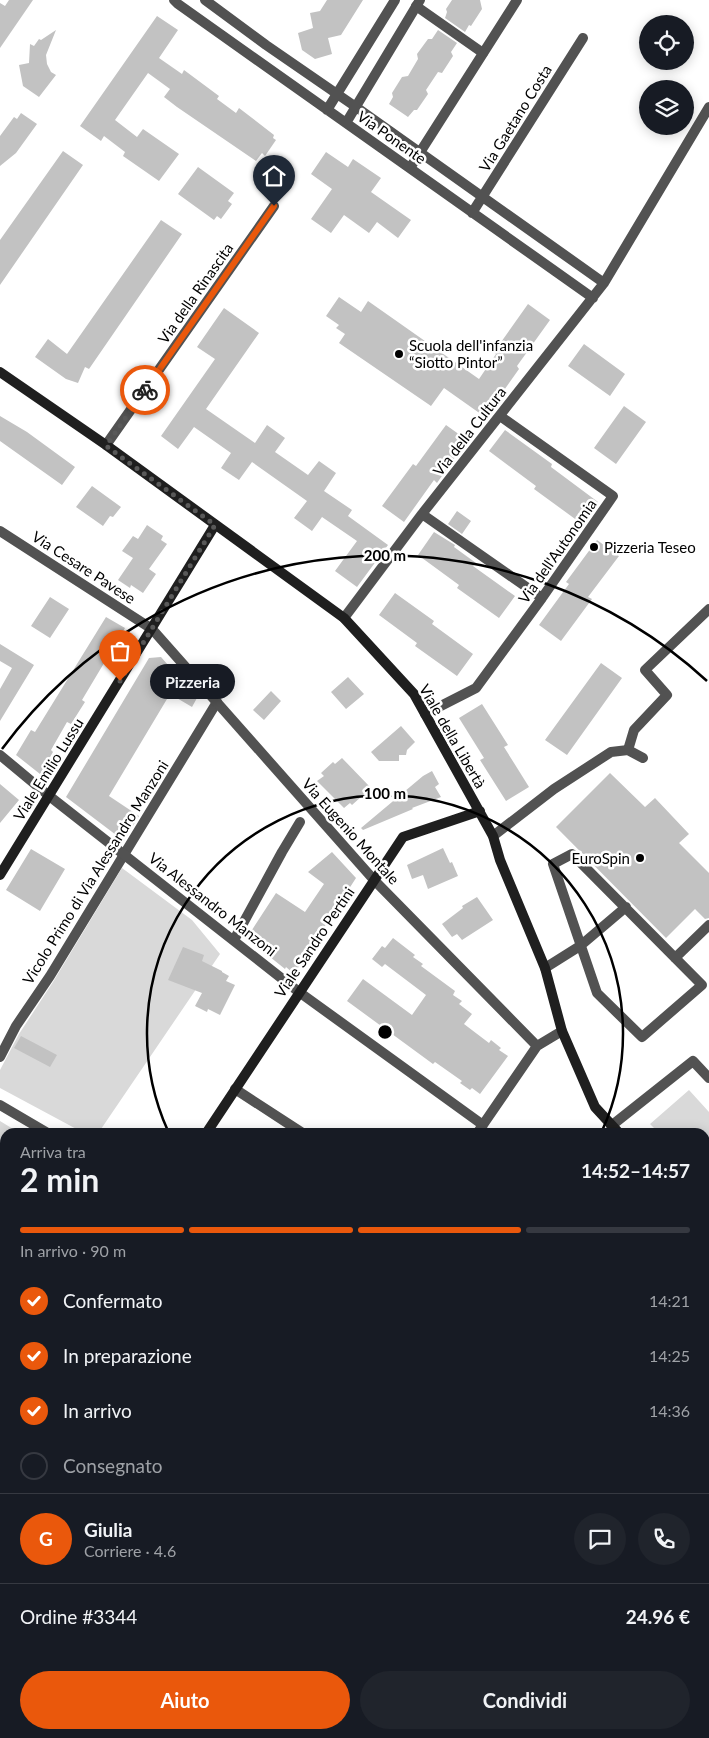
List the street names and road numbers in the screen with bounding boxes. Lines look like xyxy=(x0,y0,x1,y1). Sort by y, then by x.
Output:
street label: Via Gaetano Costa xyxy=(475,61,555,175)
street label: Via Ponente xyxy=(354,107,430,167)
street label: Via della Rinascita xyxy=(154,239,236,347)
street label: Via della Cultura xyxy=(429,383,509,479)
street label: Via dell'Autonomia xyxy=(514,495,600,607)
street label: Via Cesare Pavese xyxy=(29,527,139,607)
street label: Viale della Libertà xyxy=(416,681,490,791)
street label: Viale Emilio Lussu xyxy=(9,714,87,824)
street label: Vicolo Primo di Via Alessandro Manzoni xyxy=(18,757,172,987)
street label: Via Eugenio Montale xyxy=(299,774,403,888)
street label: Via Alessandro Manzoni xyxy=(145,848,281,960)
street label: Viale Sandro Pertini xyxy=(270,883,358,1001)

